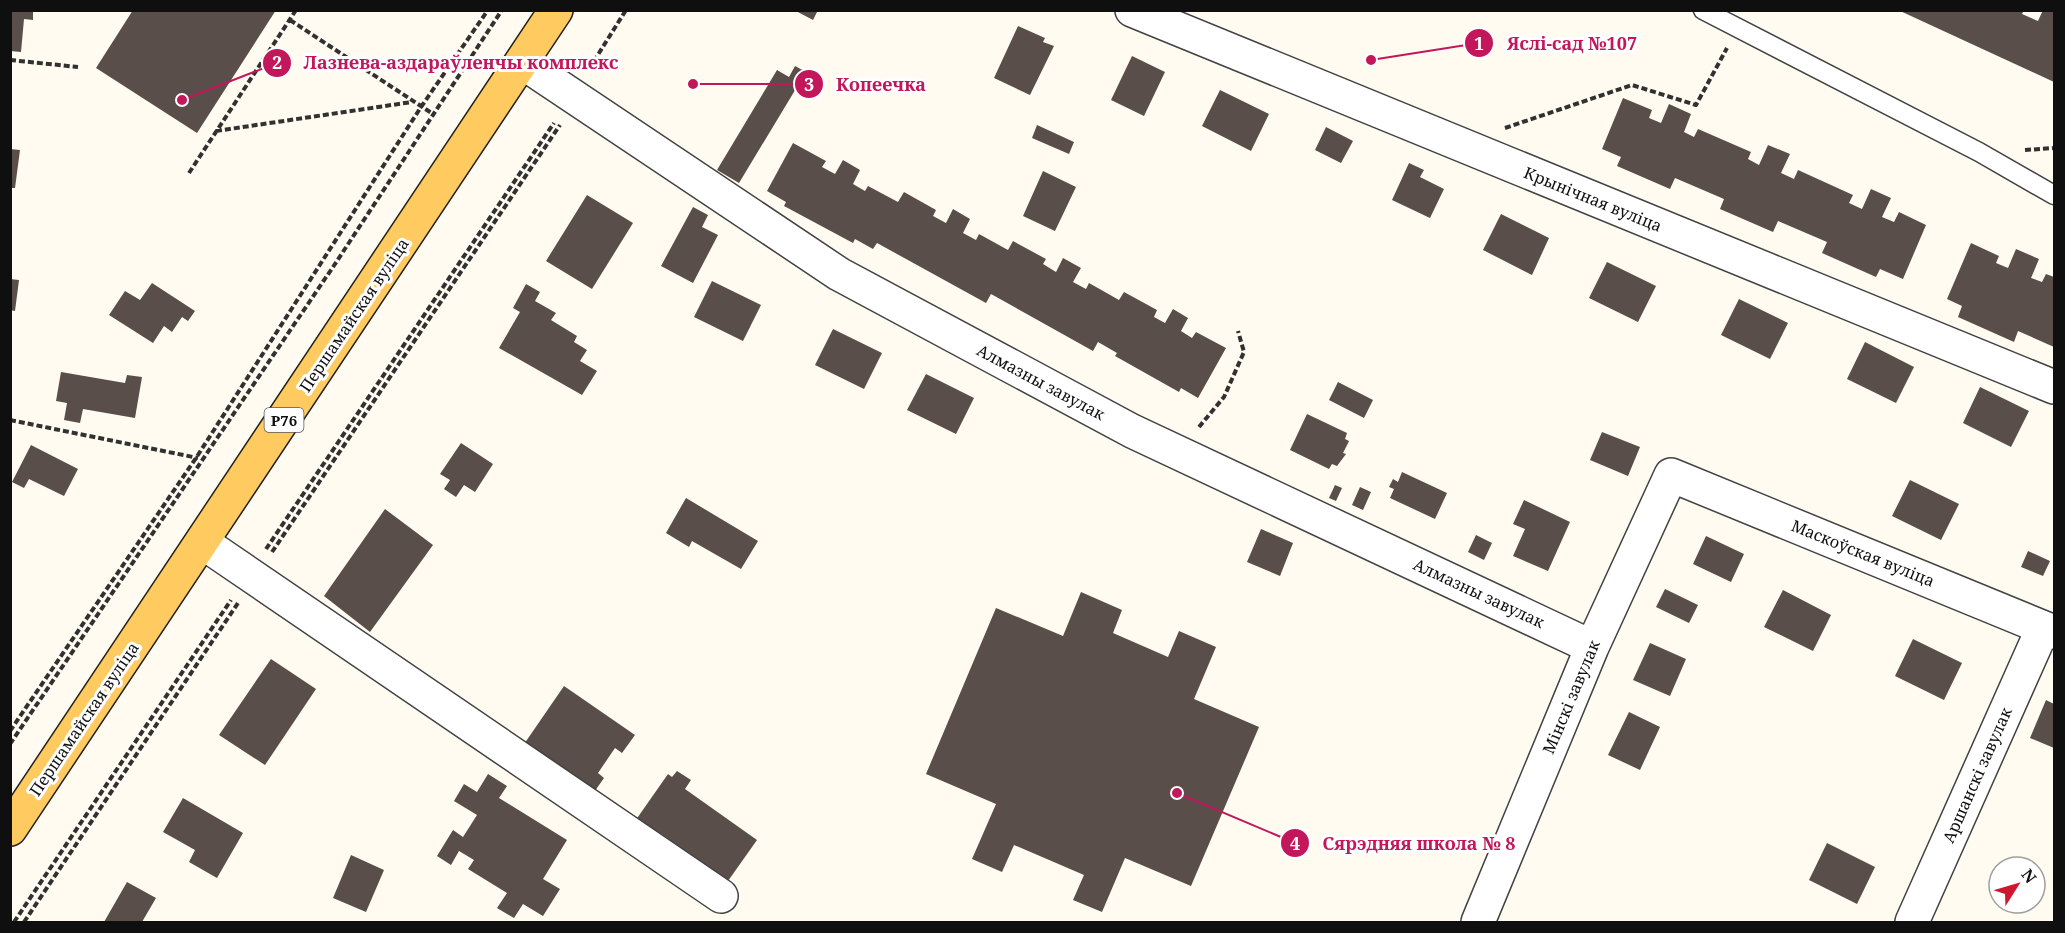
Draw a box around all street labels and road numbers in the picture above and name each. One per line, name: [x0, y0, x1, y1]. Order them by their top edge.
street label: Крынічная вуліца: [1521, 161, 1665, 237]
street label: Першамайская вуліца: [294, 234, 414, 396]
street label: Алмазны завулак: [973, 339, 1109, 425]
road number: Р76: [264, 408, 304, 432]
street label: Маскоўская вуліца: [1788, 514, 1938, 592]
street label: Алмазны завулак: [1410, 553, 1549, 633]
street label: Мінскі завулак: [1537, 636, 1605, 757]
street label: Першамайская вуліца: [24, 638, 144, 800]
street label: Аршанскі завулак: [1937, 703, 2017, 846]

